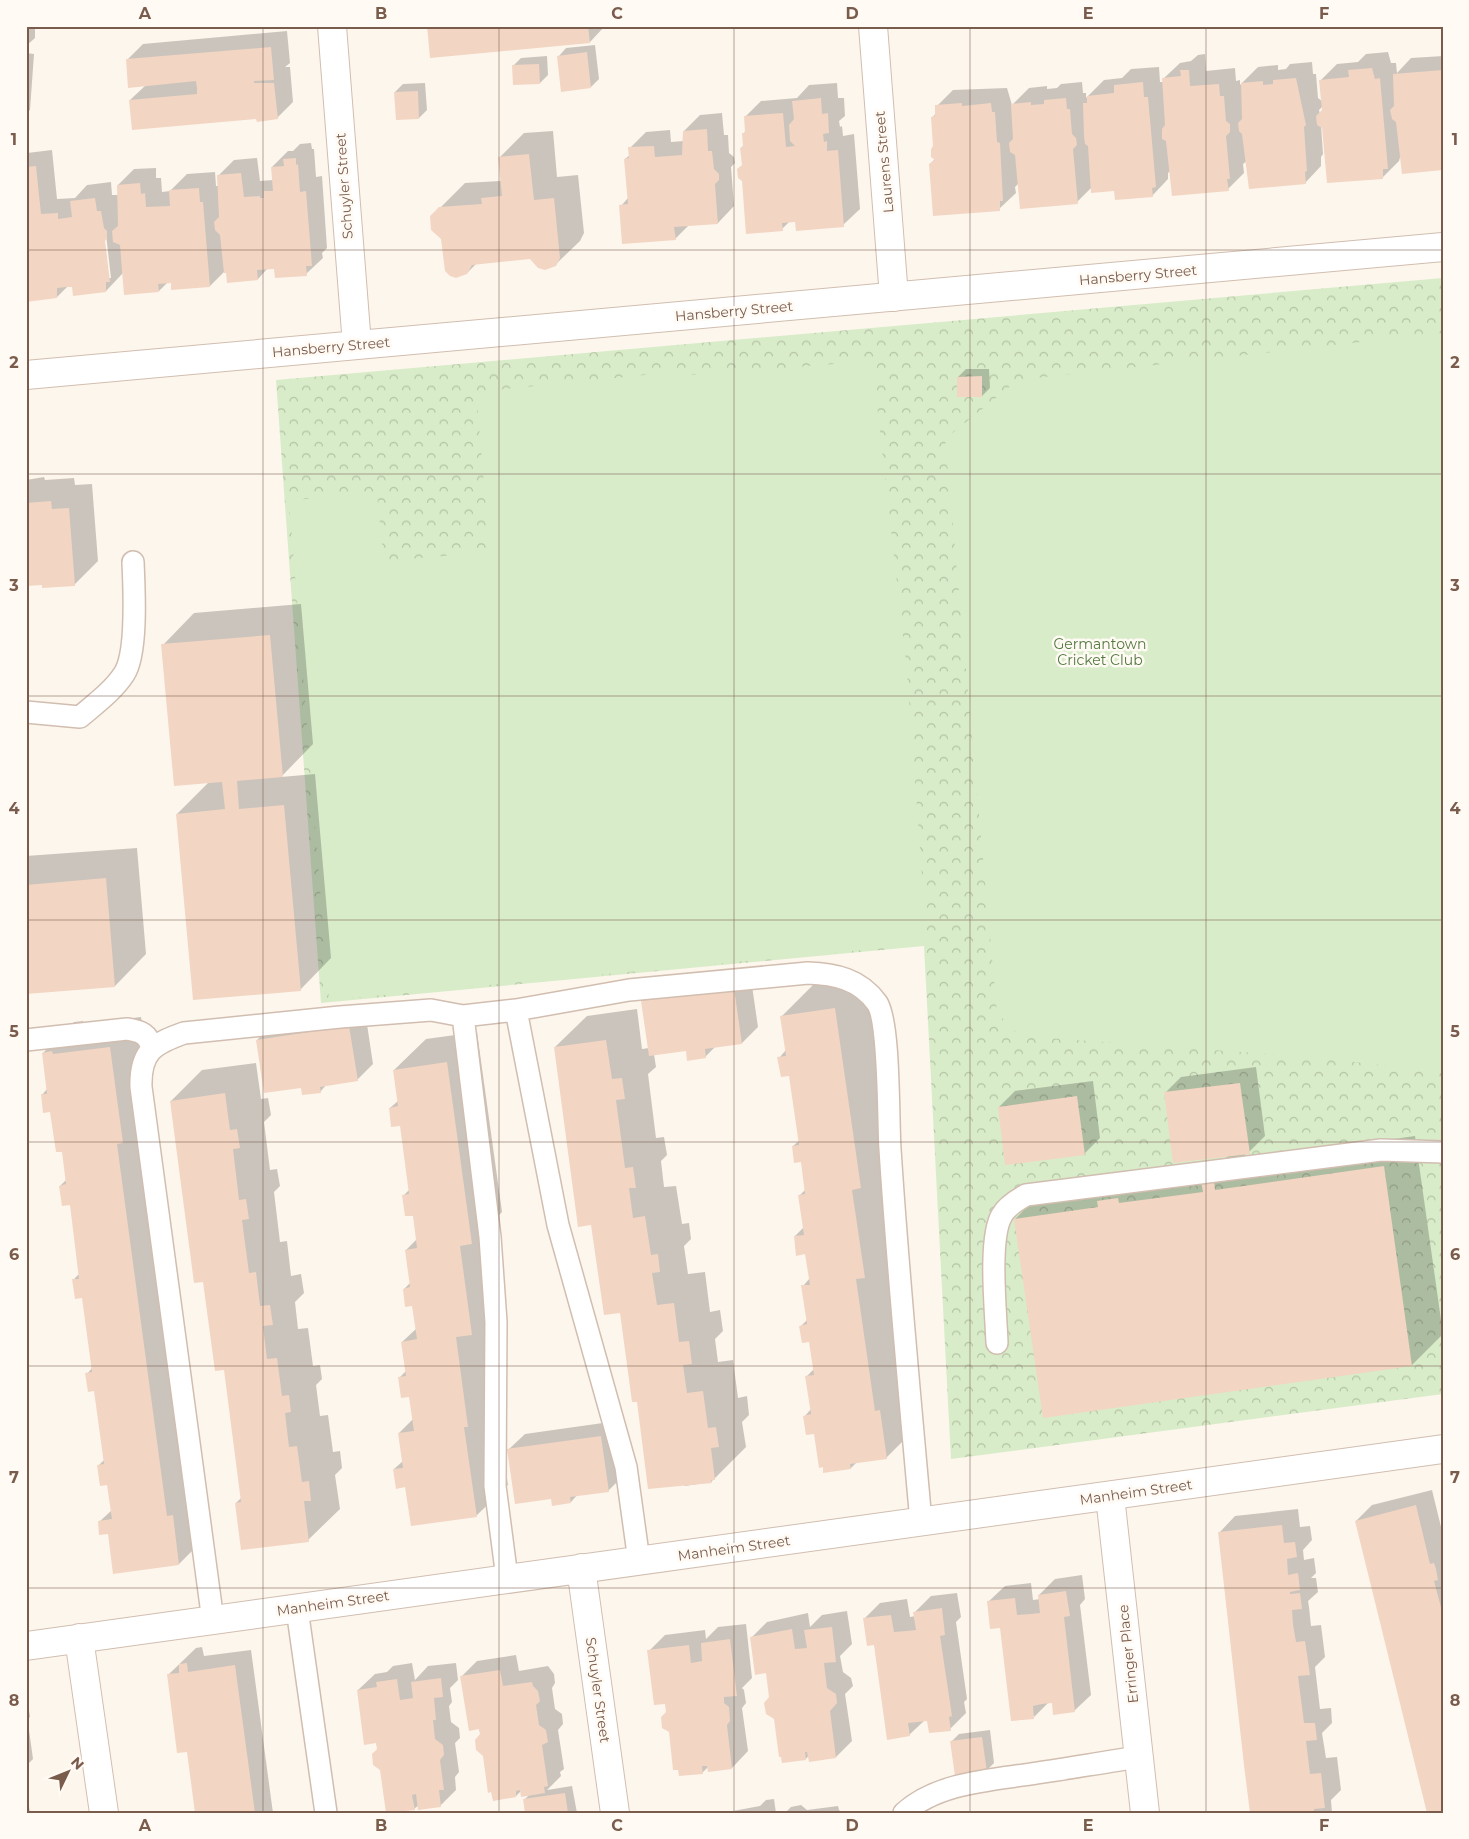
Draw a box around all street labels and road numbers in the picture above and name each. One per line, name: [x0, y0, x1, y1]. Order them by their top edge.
street label: Laurens Street: [871, 110, 897, 214]
street label: Schuyler Street: [331, 132, 357, 240]
street label: Hansberry Street: [1078, 261, 1198, 289]
street label: Hansberry Street: [674, 297, 794, 325]
street label: Hansberry Street: [271, 333, 391, 361]
street label: Manheim Street: [1078, 1475, 1194, 1509]
street label: Manheim Street: [676, 1531, 792, 1565]
street label: Manheim Street: [275, 1586, 391, 1620]
street label: Erringer Place: [1114, 1604, 1142, 1704]
street label: Schuyler Street: [582, 1636, 614, 1744]

